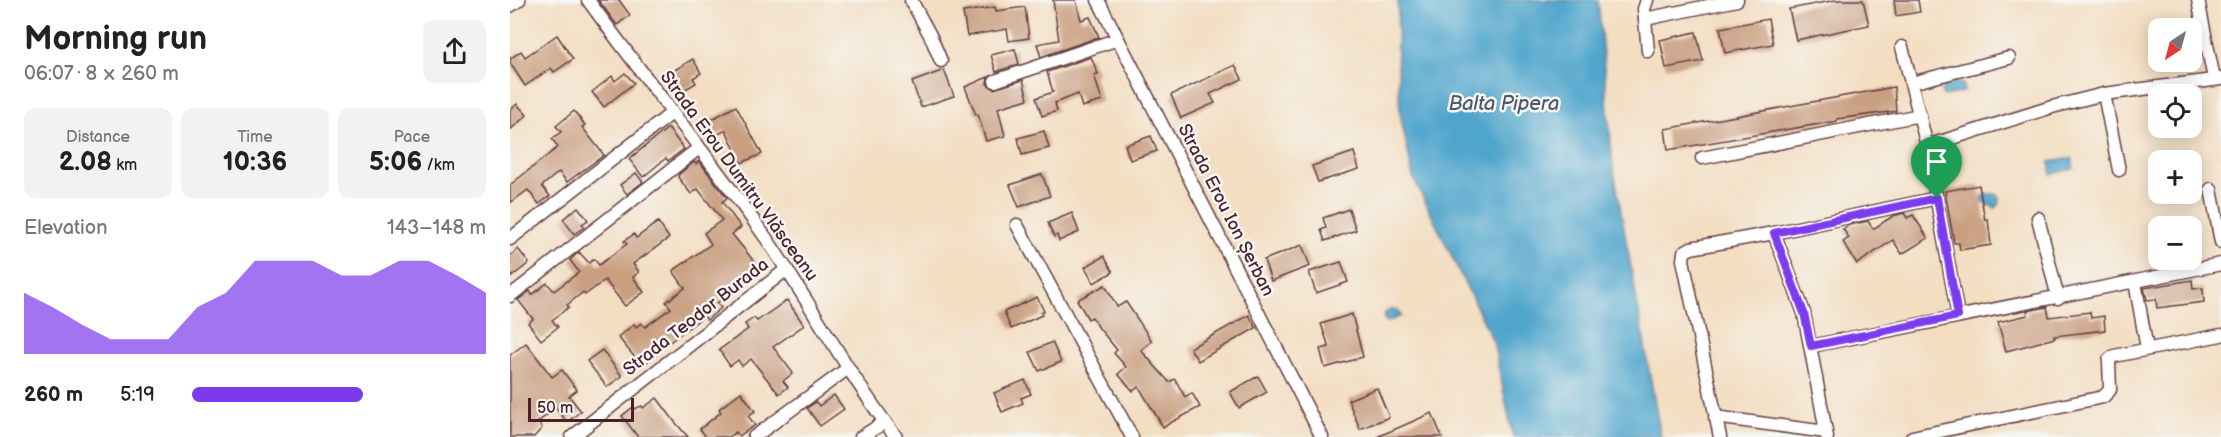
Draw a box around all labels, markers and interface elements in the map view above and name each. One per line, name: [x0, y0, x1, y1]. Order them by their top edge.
north arrow: [2148, 18, 2202, 72]
map controls: [2148, 18, 2202, 270]
text: Morning run: [24, 19, 207, 59]
button: share: [423, 20, 486, 83]
text: 06:07 · 8 × 260 m: [24, 62, 179, 86]
street label: Strada Erou Dumitru Vlăsceanu: [656, 67, 822, 285]
button: locate: [2148, 84, 2202, 138]
water label: Balta Pipera: [1449, 92, 1559, 116]
street label: Strada Erou Ion Șerban: [1173, 120, 1279, 300]
text: Distance: [66, 128, 130, 147]
text: Time: [237, 128, 273, 147]
text: Pace: [394, 128, 430, 147]
pin: [1911, 136, 1962, 198]
icon: arrive: [1920, 145, 1953, 178]
text: 2.08: [59, 147, 112, 178]
text: 10:36: [223, 147, 287, 178]
text: 5:06: [369, 147, 422, 178]
button: +: [2148, 150, 2202, 204]
text: km: [112, 156, 137, 175]
text: /km: [422, 156, 455, 175]
text: Elevation: [24, 216, 107, 240]
text: 143–148 m: [387, 216, 486, 240]
button: −: [2148, 216, 2202, 270]
street label: Strada Teodor Burada: [619, 254, 773, 380]
text: 260 m: [24, 383, 83, 407]
text: 5:19: [120, 383, 155, 407]
scale bar: [528, 395, 634, 422]
text: 50 m: [537, 399, 573, 418]

